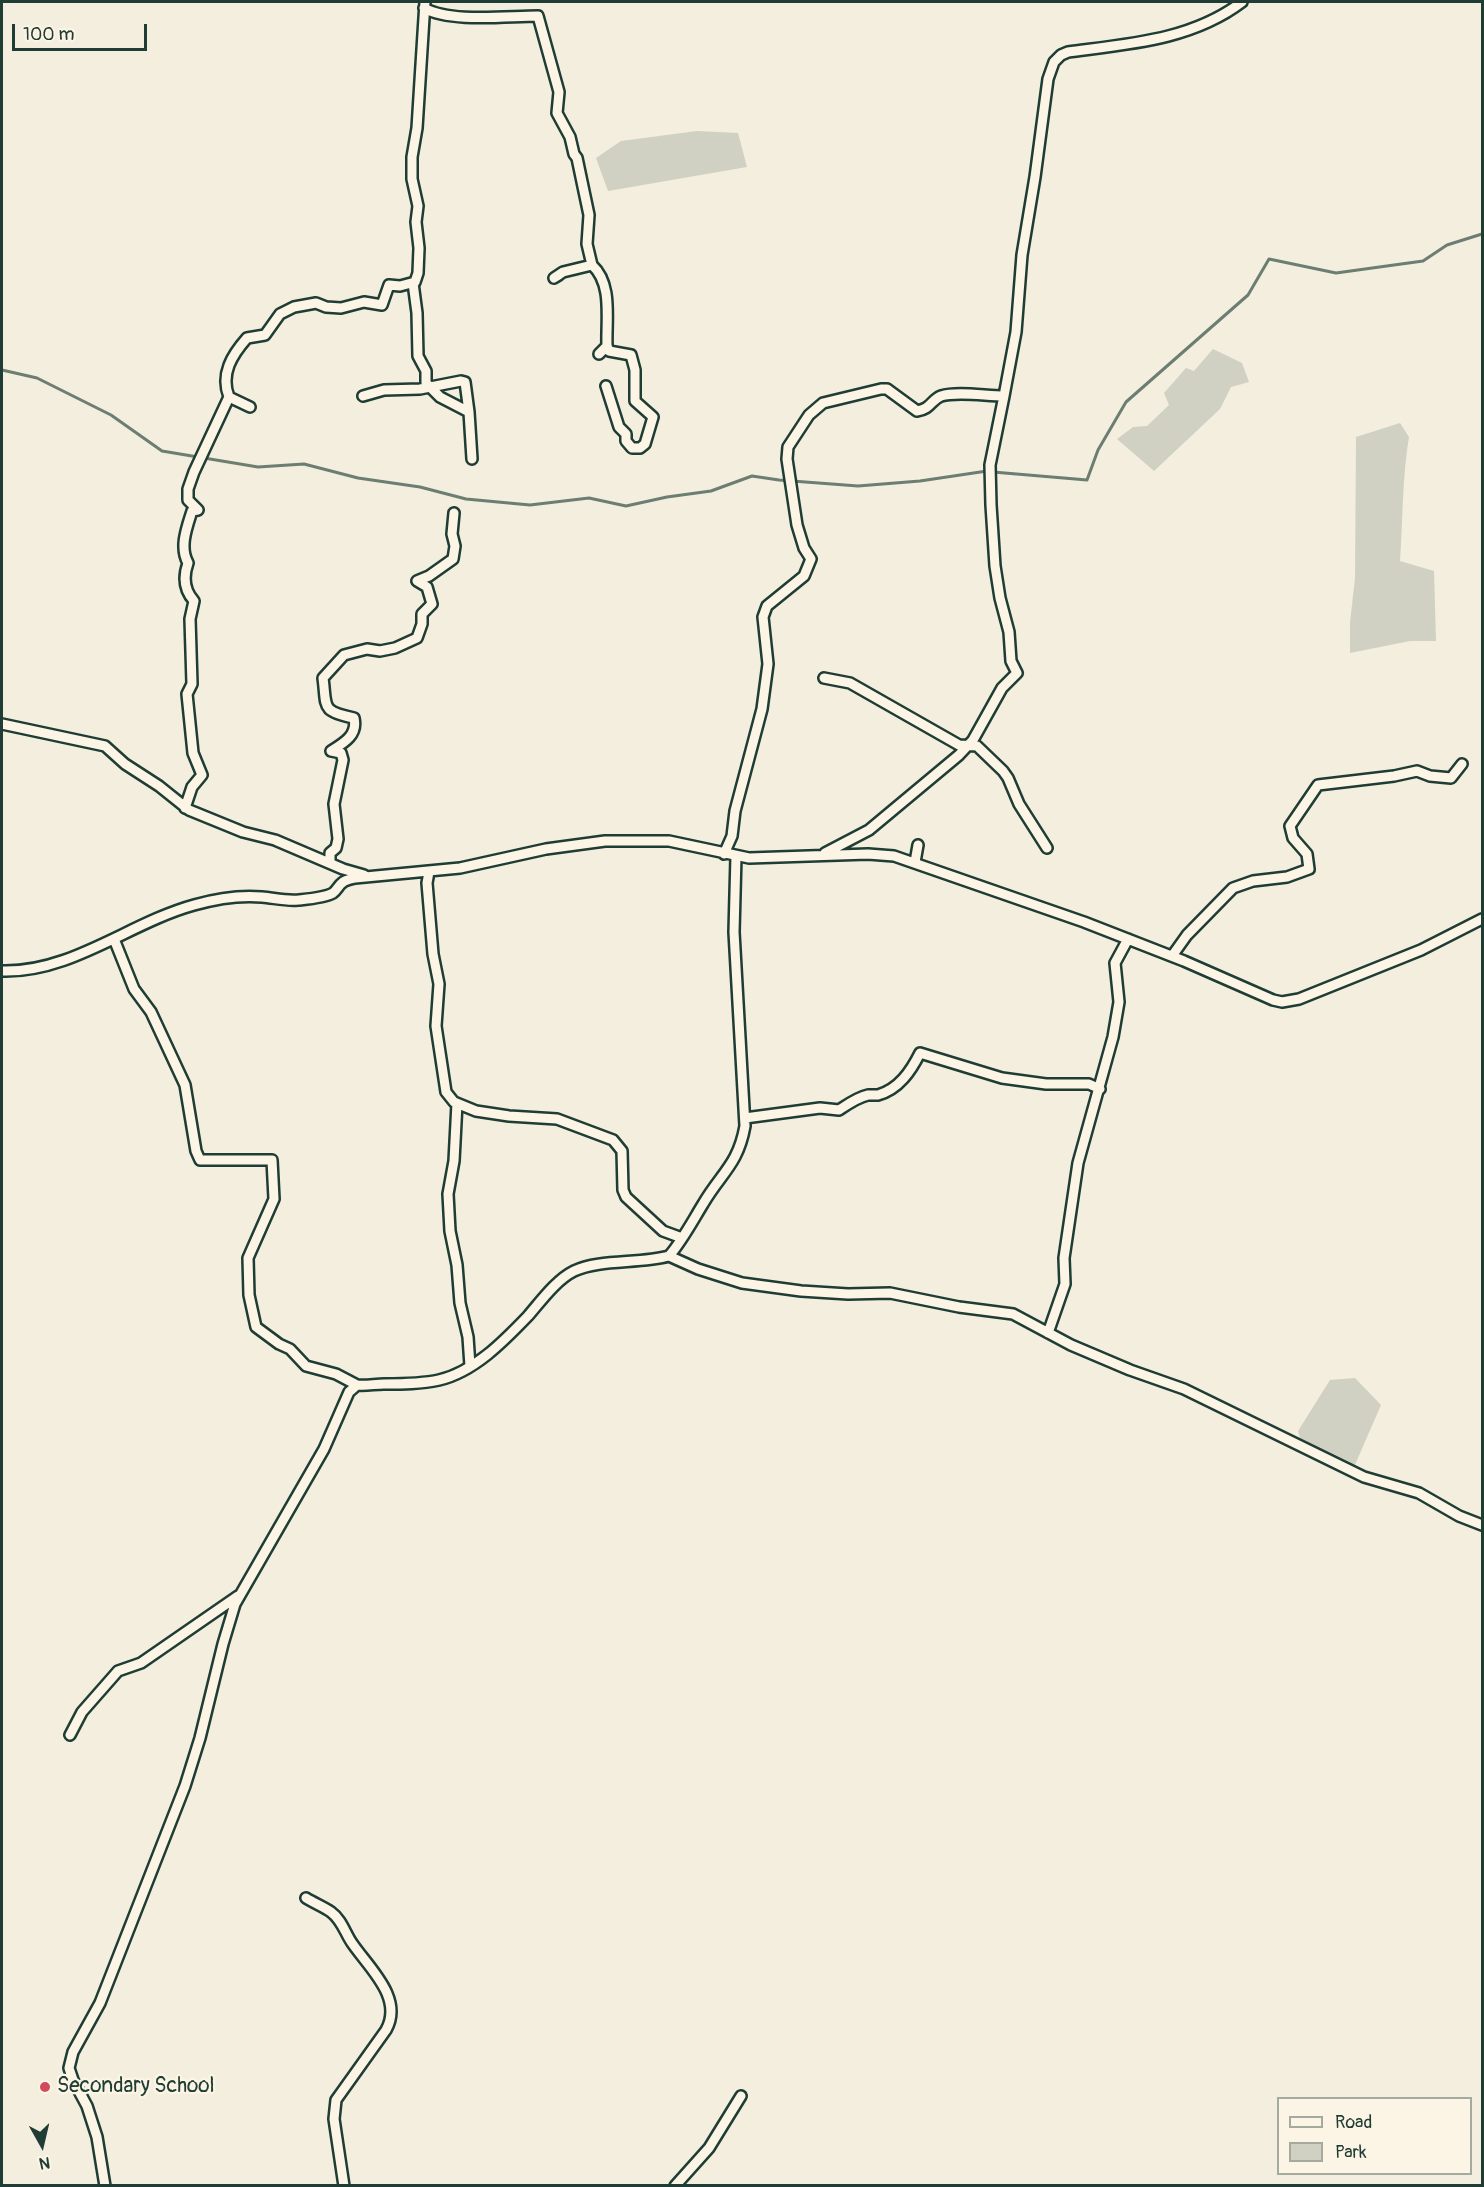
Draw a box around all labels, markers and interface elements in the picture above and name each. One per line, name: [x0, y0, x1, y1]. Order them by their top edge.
scale bar: [15, 12, 150, 50]
text: 100 m: [23, 23, 75, 46]
place label: Secondary School: [57, 2074, 215, 2100]
marker: Secondary School: [38, 2080, 52, 2094]
legend: [1277, 2097, 1472, 2175]
text: Road: [1335, 2111, 1372, 2134]
north arrow: [12, 2115, 72, 2175]
text: Park: [1335, 2141, 1367, 2164]
text: N: [38, 2152, 51, 2173]

